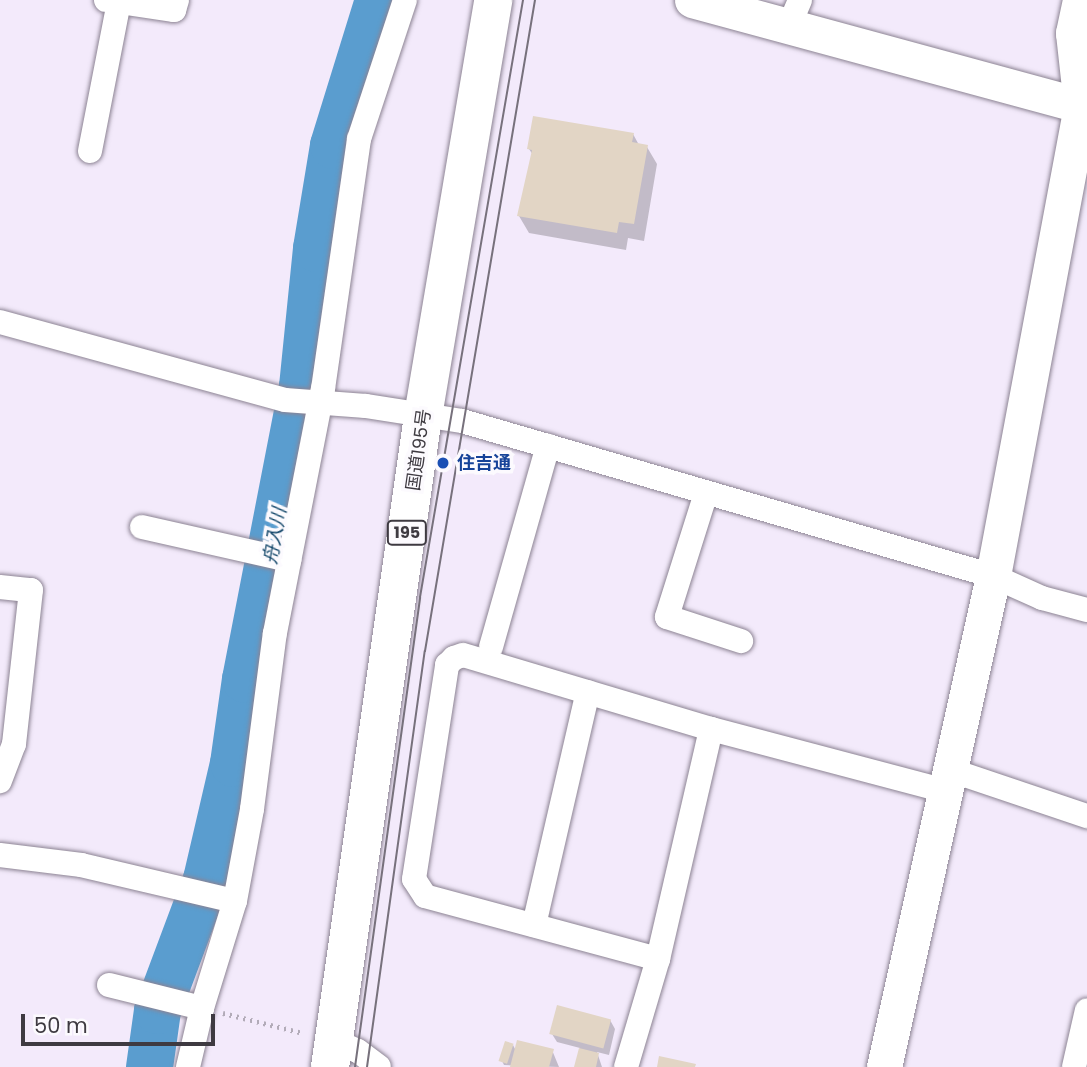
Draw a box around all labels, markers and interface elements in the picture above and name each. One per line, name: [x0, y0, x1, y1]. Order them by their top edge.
street label: 国道195号: [403, 408, 435, 492]
place label: 住吉通: [457, 452, 511, 474]
marker: 住吉通: [435, 455, 451, 471]
water label: 舟入川: [259, 506, 291, 566]
road number: 195: [386, 520, 428, 546]
scale bar: [24, 1000, 219, 1044]
text: 50 m: [34, 1011, 88, 1040]

